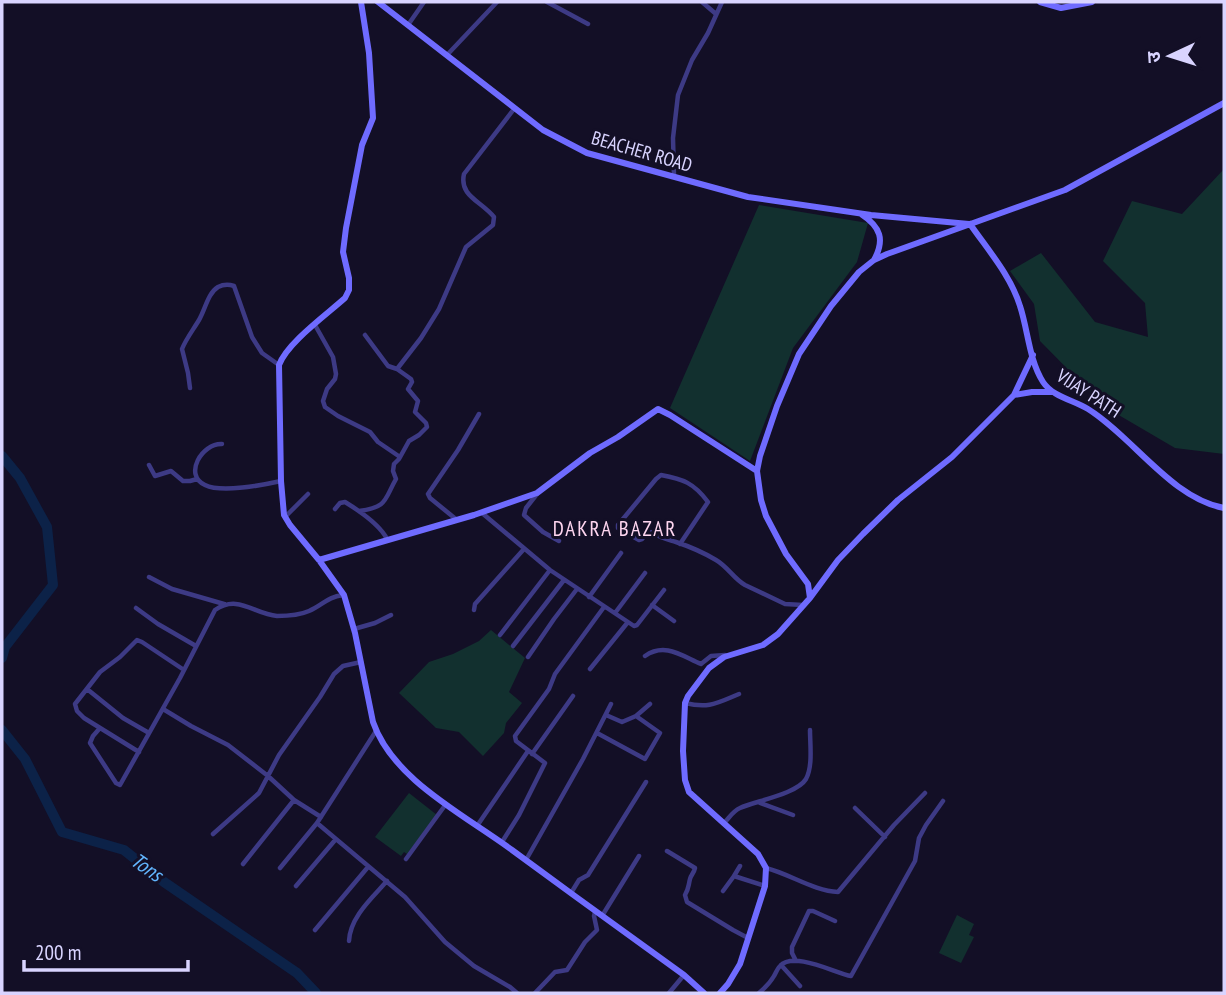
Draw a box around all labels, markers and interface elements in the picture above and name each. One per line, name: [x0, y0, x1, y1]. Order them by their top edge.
north arrow: [1135, 21, 1205, 91]
text: उ: [1141, 50, 1165, 64]
street label: BEACHER ROAD: [589, 125, 695, 177]
street label: VIJAY PATH: [1051, 363, 1126, 423]
district label: DAKRA BAZAR: [553, 515, 677, 542]
water label: Tons: [126, 847, 170, 888]
scale bar: [24, 928, 189, 972]
text: 200 m: [35, 939, 81, 966]

